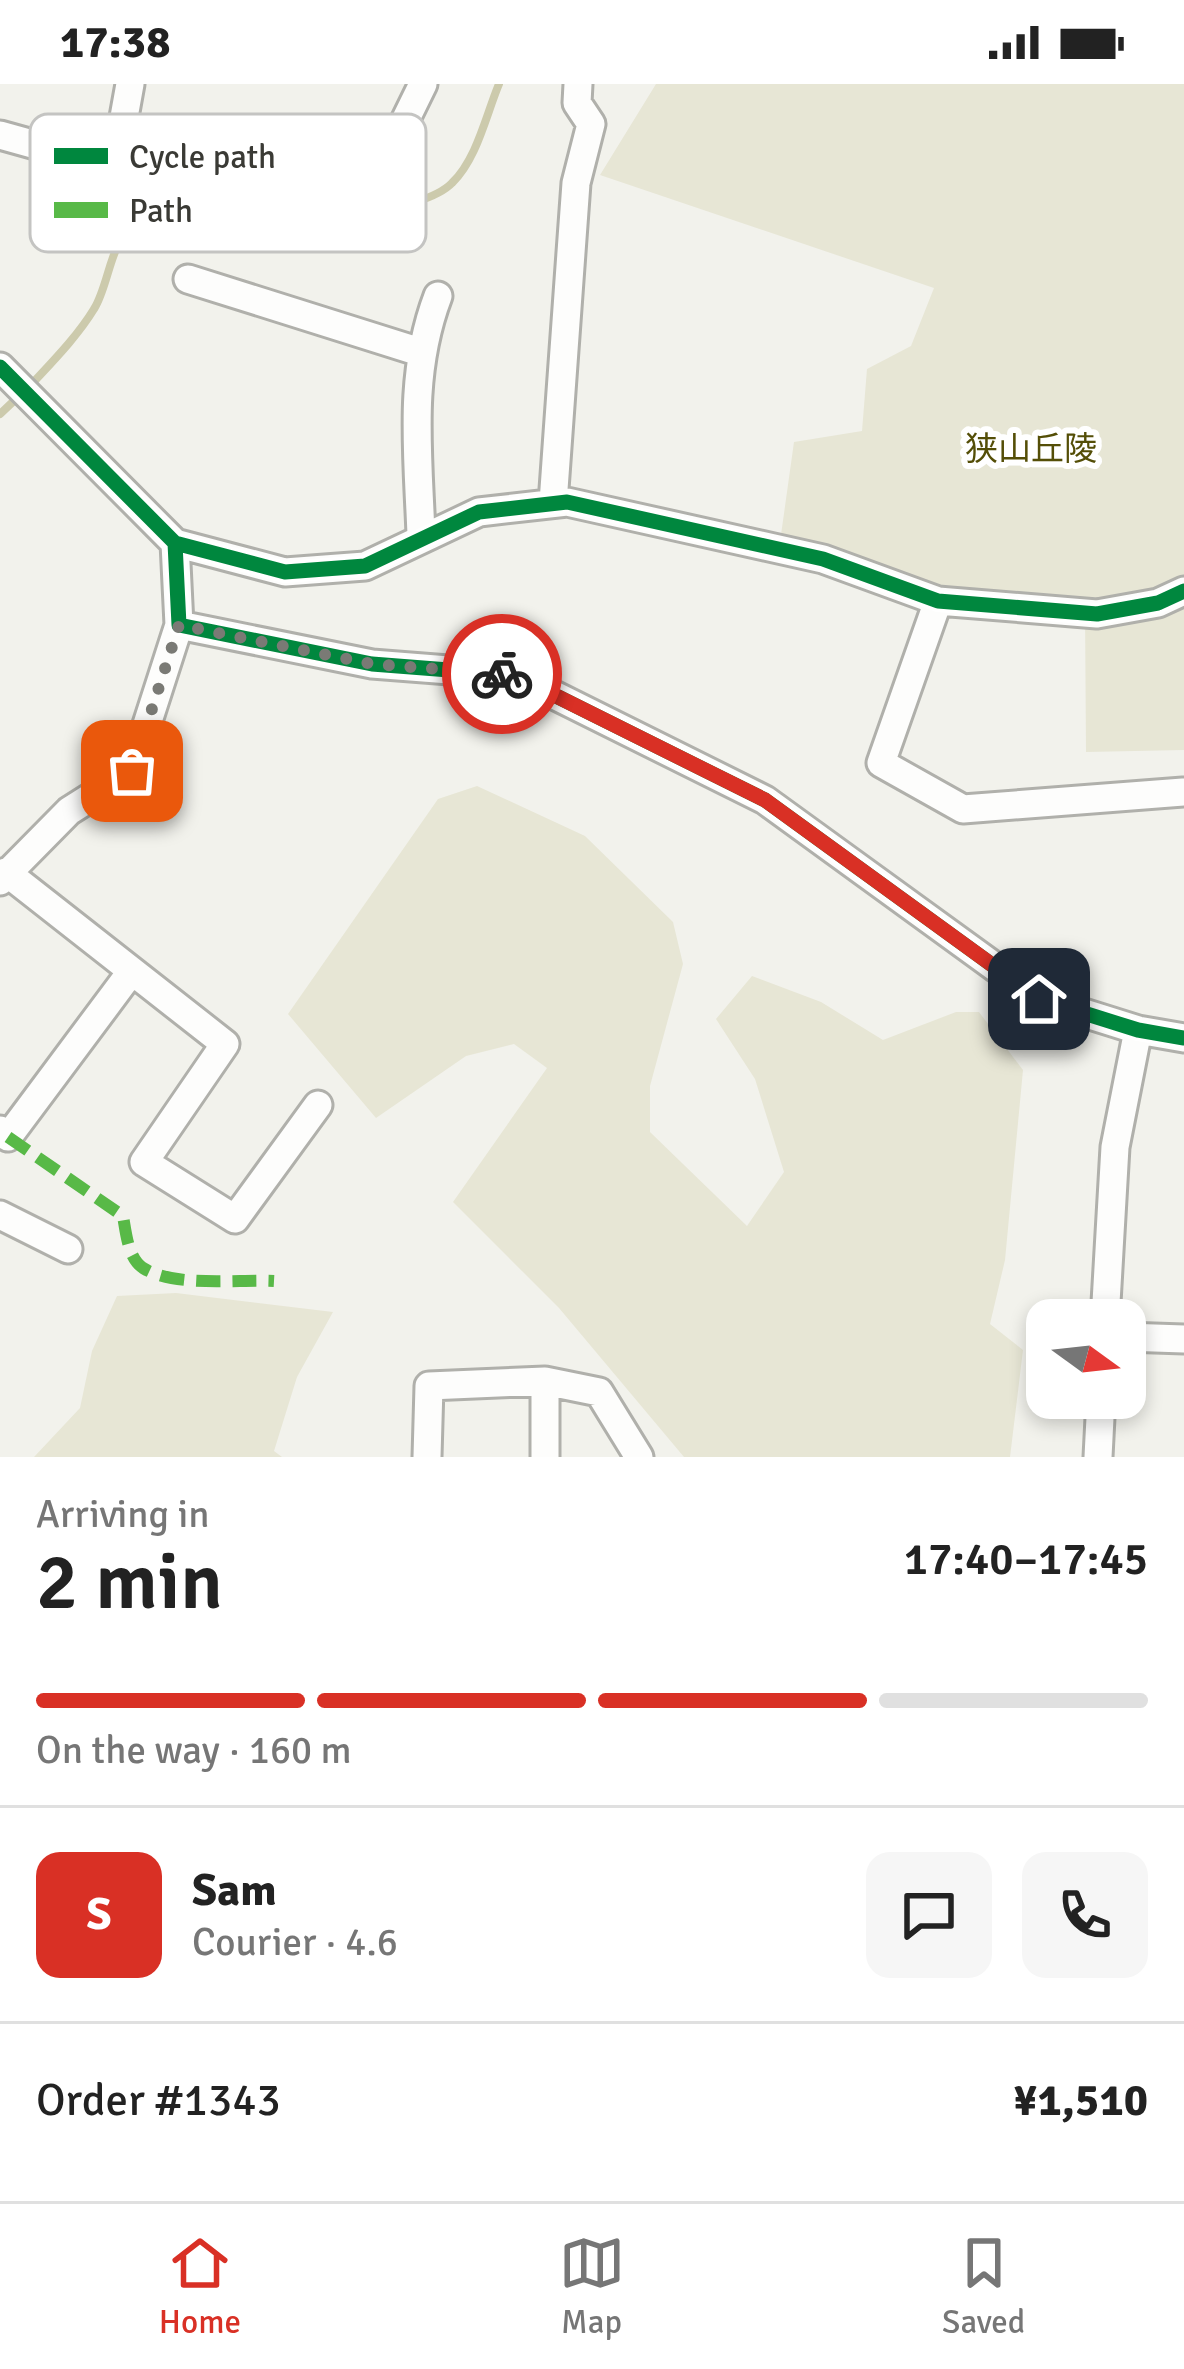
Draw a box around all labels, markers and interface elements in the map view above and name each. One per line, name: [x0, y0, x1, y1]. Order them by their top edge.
text: 17:38: [60, 15, 170, 70]
legend: [30, 114, 426, 252]
text: Cycle path: [129, 137, 276, 178]
text: Path: [129, 191, 193, 232]
park label: 狭山丘陵: [965, 429, 1097, 470]
courier: [442, 614, 562, 734]
icon: bike: [469, 641, 535, 707]
pin: [81, 720, 183, 822]
icon: bag: [99, 738, 165, 804]
pin: [988, 948, 1090, 1050]
icon: home: [1006, 966, 1072, 1032]
north arrow: [1026, 1299, 1146, 1419]
map controls: [1026, 1299, 1146, 1419]
text: Arriving in: [36, 1490, 210, 1538]
text: 17:40–17:45: [904, 1532, 1148, 1587]
text: 2 min: [36, 1535, 223, 1631]
text: On the way · 160 m: [36, 1726, 352, 1774]
button: chat: [866, 1852, 992, 1978]
button: phone: [1022, 1852, 1148, 1978]
text: Sam: [192, 1863, 277, 1918]
text: S: [86, 1887, 112, 1942]
text: Courier · 4.6: [192, 1918, 398, 1966]
text: Order #1343: [36, 2073, 281, 2128]
text: ¥1,510: [1013, 2073, 1148, 2128]
tab: Home: [159, 2230, 241, 2343]
tab: Map: [559, 2230, 625, 2343]
tab: Saved: [942, 2230, 1025, 2343]

